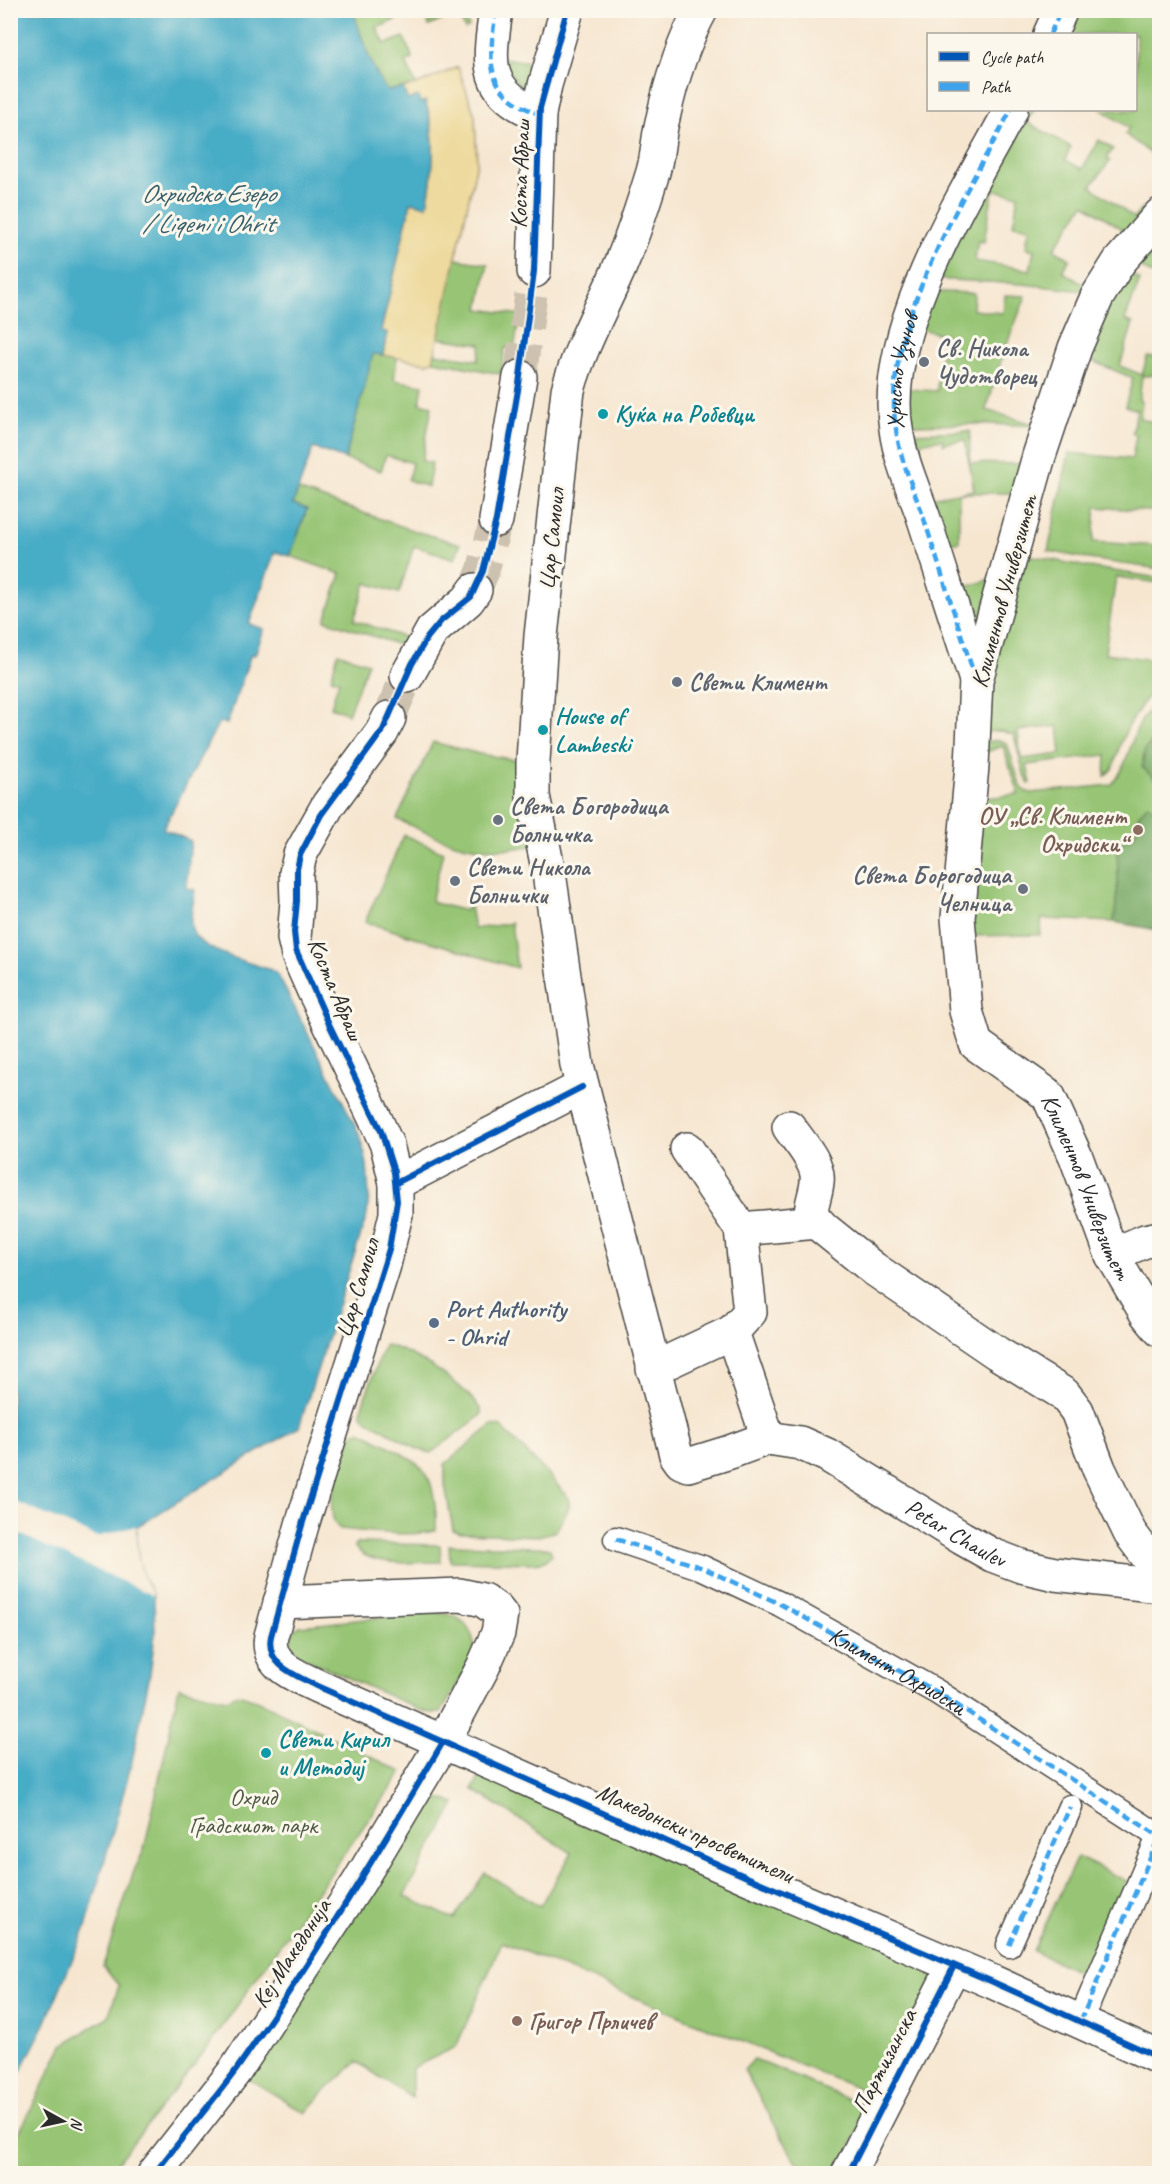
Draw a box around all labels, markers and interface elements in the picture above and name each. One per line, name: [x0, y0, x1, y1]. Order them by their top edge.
legend: [927, 33, 1137, 111]
text: Cycle path: [981, 46, 1044, 68]
text: Path: [981, 76, 1011, 98]
street label: Коста Абраш: [503, 118, 537, 229]
water label: Охридско Езеро / Liqeni i Ohrit: [141, 177, 279, 240]
street label: Христо Узунов: [879, 305, 927, 432]
place label: Св. Никола Чудотворец: [936, 333, 1038, 391]
marker: Св. Никола Чудотворец: [917, 355, 931, 369]
place label: Куќа на Робевци: [615, 399, 755, 429]
marker: Куќа на Робевци: [596, 407, 610, 421]
street label: Цар Самоил: [531, 484, 571, 591]
street label: Климентов Универзитет: [964, 490, 1045, 691]
place label: Свети Климент: [689, 667, 828, 697]
marker: Свети Климент: [670, 675, 684, 689]
place label: House of Lambeski: [555, 701, 634, 759]
marker: House of Lambeski: [536, 723, 550, 737]
place label: Света Богородица Болничка: [510, 791, 670, 849]
place label: ОУ „Св. Климент Охридски“: [979, 801, 1132, 859]
marker: Света Богородица Болничка: [491, 813, 505, 827]
marker: ОУ „Св. Климент Охридски“: [1131, 823, 1145, 837]
place label: Свети Никола Болнички: [467, 852, 591, 910]
place label: Света Борогодица Челница: [853, 860, 1013, 918]
marker: Свети Никола Болнички: [448, 874, 462, 888]
marker: Света Борогодица Челница: [1016, 882, 1030, 896]
street label: Коста Абраш: [301, 933, 371, 1046]
street label: Климентов Универзитет: [1034, 1089, 1139, 1286]
street label: Цар Самоил: [328, 1233, 387, 1341]
place label: Port Authority - Ohrid: [446, 1294, 569, 1352]
marker: Port Authority - Ohrid: [427, 1316, 441, 1330]
street label: Petar Chaulev: [900, 1492, 1012, 1575]
street label: Климент Охридски: [824, 1620, 973, 1723]
place label: Свети Кирил и Методиј: [278, 1724, 391, 1782]
marker: Свети Кирил и Методиј: [259, 1746, 273, 1760]
street label: Македонски просветители: [592, 1776, 800, 1891]
park label: Охрид Градскиот парк: [189, 1782, 319, 1840]
street label: Кеј Македонија: [245, 1891, 338, 2013]
street label: Партизанска: [845, 2002, 924, 2118]
place label: Григор Прличев: [529, 2006, 659, 2036]
marker: Григор Прличев: [510, 2014, 524, 2028]
north arrow: [33, 2091, 93, 2151]
text: N: [66, 2117, 87, 2132]

